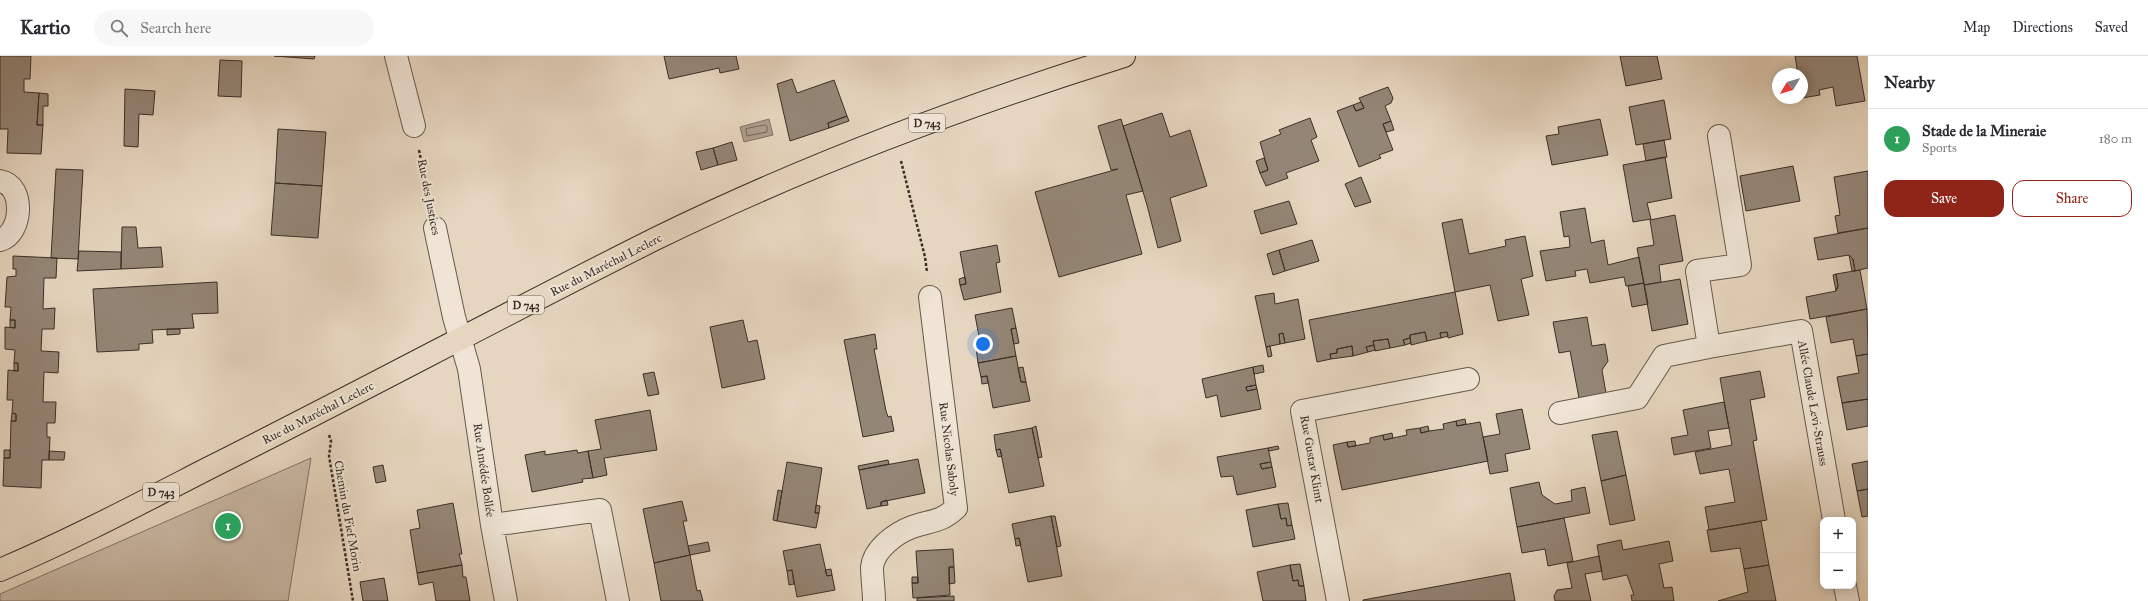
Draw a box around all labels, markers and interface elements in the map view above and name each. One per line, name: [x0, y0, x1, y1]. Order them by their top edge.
search box: [94, 10, 374, 46]
text: Kartio: [20, 16, 70, 39]
icon: search: [108, 17, 130, 39]
text: Search here: [140, 19, 211, 37]
text: Map: [1963, 19, 1990, 36]
text: Directions: [2012, 19, 2073, 36]
text: Saved: [2095, 19, 2128, 36]
north arrow: [1772, 68, 1808, 104]
text: Nearby: [1884, 72, 1935, 93]
road number: D 743: [909, 114, 945, 132]
text: Stade de la Mineraie: [1922, 122, 2046, 140]
text: 1: [1894, 131, 1900, 147]
text: 180 m: [2099, 131, 2132, 147]
text: Sports: [1922, 140, 1957, 156]
street label: Rue des Justices: [414, 158, 443, 237]
button: Save: [1884, 180, 2004, 217]
button: Share: [2012, 180, 2132, 217]
street label: Rue du Maréchal Leclerc: [548, 231, 664, 299]
road number: D 743: [508, 296, 544, 314]
your location: [973, 334, 993, 354]
street label: Allée Claude Levi-Strauss: [1795, 338, 1831, 467]
street label: Rue du Maréchal Leclerc: [260, 379, 376, 447]
street label: Rue Nicolas Saboly: [936, 401, 962, 497]
street label: Rue Gustav Klimt: [1297, 414, 1327, 505]
street label: Rue Amédée Bollée: [470, 422, 498, 518]
street label: Chemin du Fief Morin: [331, 459, 365, 573]
road number: D 743: [143, 483, 179, 501]
pin: 1: [215, 511, 241, 541]
map controls: [1820, 517, 1856, 589]
button: +: [1820, 517, 1856, 553]
button: −: [1820, 553, 1856, 589]

